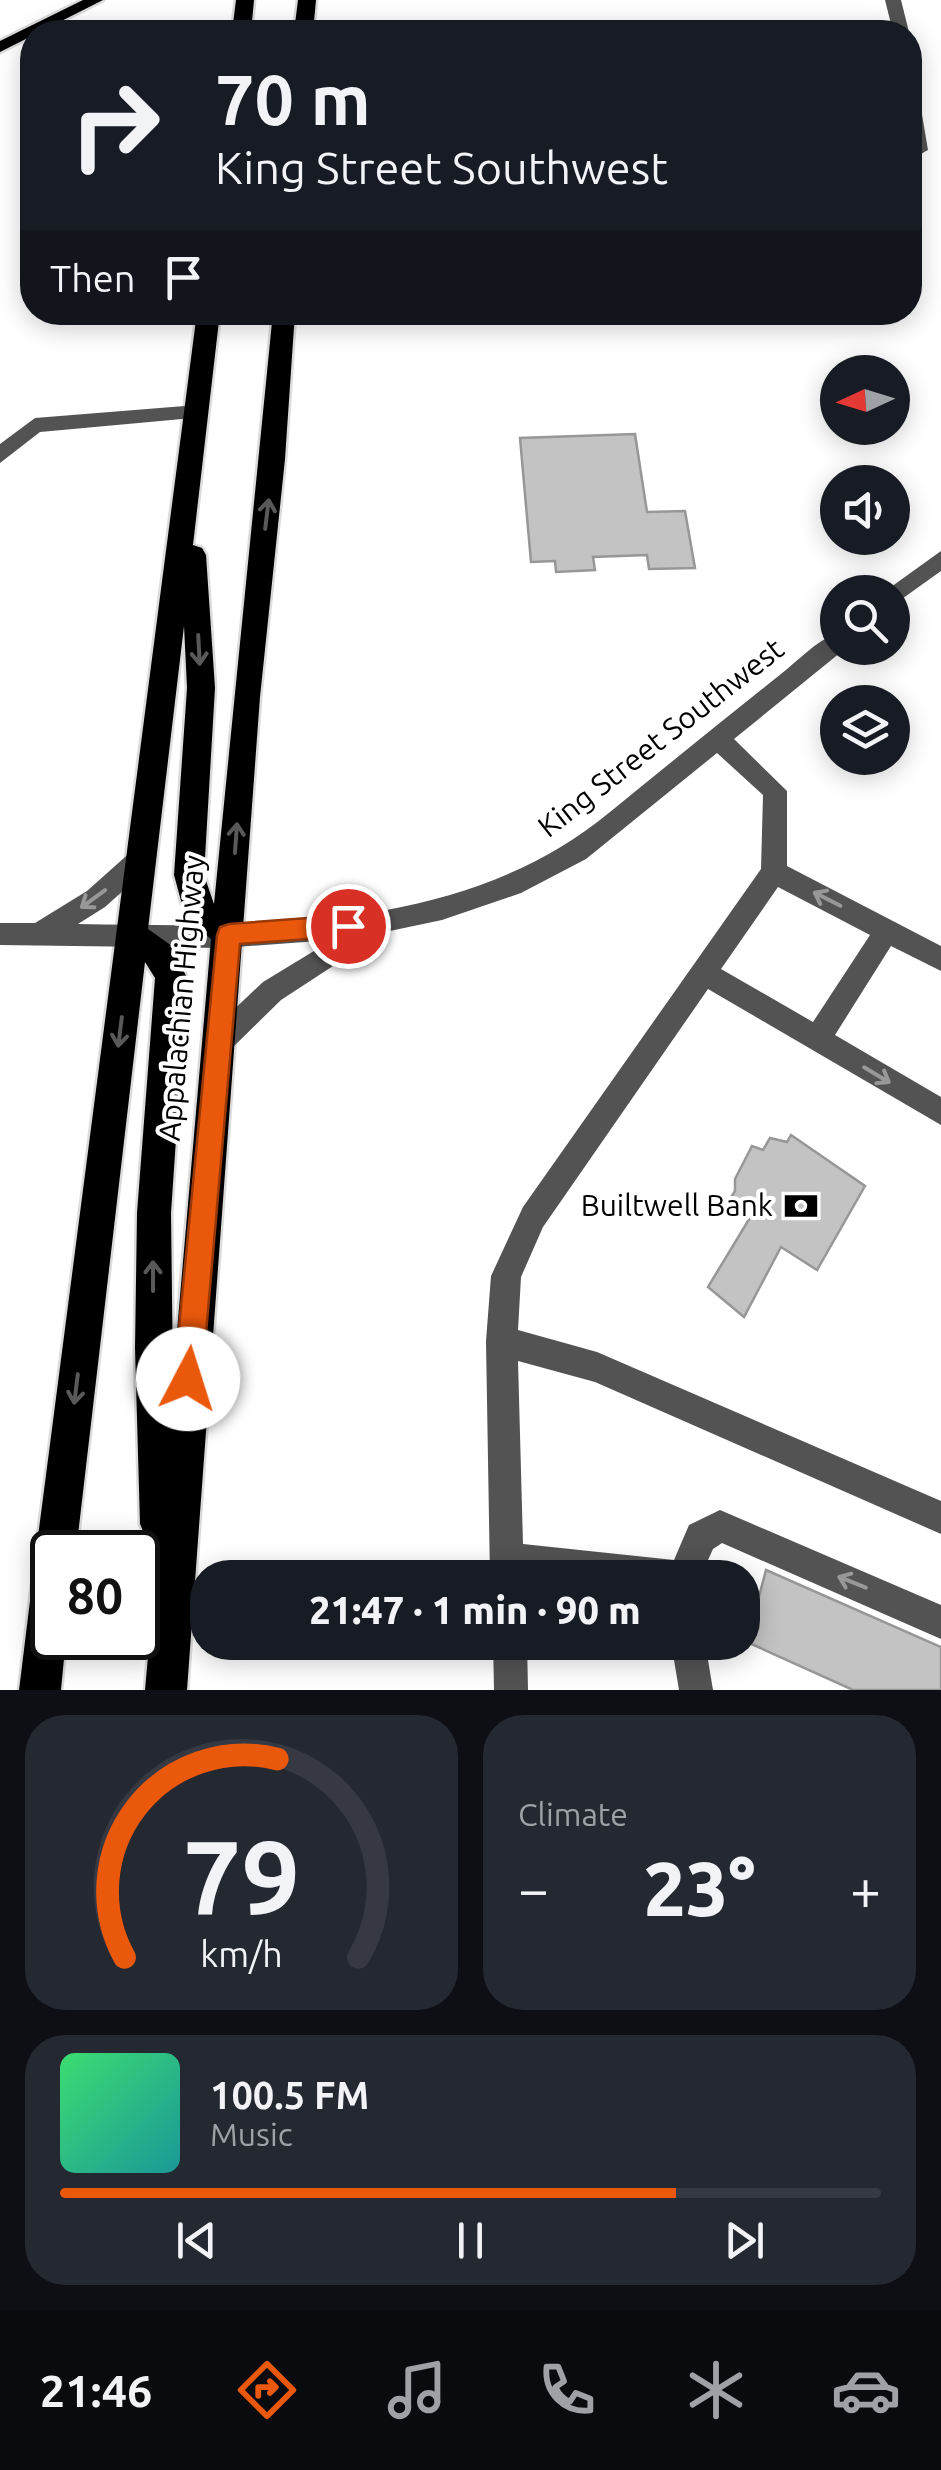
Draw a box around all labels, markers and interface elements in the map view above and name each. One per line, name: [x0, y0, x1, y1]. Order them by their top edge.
icon: right: [50, 60, 180, 190]
text: 70 m: [215, 60, 371, 138]
text: King Street Southwest: [215, 142, 668, 193]
icon: arrive: [156, 250, 211, 305]
text: Then: [50, 257, 136, 299]
north arrow: [820, 355, 910, 445]
map controls: [820, 355, 910, 775]
button: sound: [820, 465, 910, 555]
one-way arrow: [258, 498, 277, 531]
button: search: [820, 575, 910, 665]
street label: King Street Southwest: [531, 631, 790, 844]
one-way arrow: [190, 633, 209, 665]
button: layers: [820, 685, 910, 775]
one-way arrow: [226, 822, 245, 854]
street label: Appalachian Highway: [152, 854, 210, 1142]
pin: [306, 884, 391, 969]
one-way arrow: [80, 888, 107, 909]
one-way arrow: [812, 889, 842, 908]
icon: arrive: [321, 899, 376, 954]
one-way arrow: [110, 1015, 129, 1048]
one-way arrow: [862, 1065, 891, 1085]
bank icon: Builtwell Bank: [782, 1187, 820, 1225]
place label: Builtwell Bank: [581, 1188, 773, 1222]
one-way arrow: [144, 1261, 162, 1294]
position arrow: [136, 1327, 240, 1431]
one-way arrow: [67, 1373, 85, 1405]
speed limit sign: 80: [30, 1530, 160, 1660]
one-way arrow: [838, 1571, 868, 1589]
text: 21:47 · 1 min · 90 m: [309, 1589, 641, 1631]
text: Climate: [518, 1796, 628, 1832]
text: 79: [183, 1818, 300, 1935]
text: 23°: [644, 1846, 755, 1930]
text: −: [518, 1858, 549, 1919]
text: +: [850, 1858, 881, 1919]
text: km/h: [200, 1934, 283, 1974]
text: 100.5 FM: [210, 2074, 369, 2116]
text: Music: [210, 2116, 293, 2152]
icon: previous: [169, 2213, 224, 2268]
icon: pause: [443, 2213, 498, 2268]
icon: next: [717, 2213, 772, 2268]
icon: directions: [232, 2355, 302, 2425]
icon: music: [382, 2355, 452, 2425]
icon: phone: [532, 2355, 602, 2425]
icon: climate: [681, 2355, 751, 2425]
icon: car: [831, 2355, 901, 2425]
text: 21:46: [40, 2365, 152, 2416]

